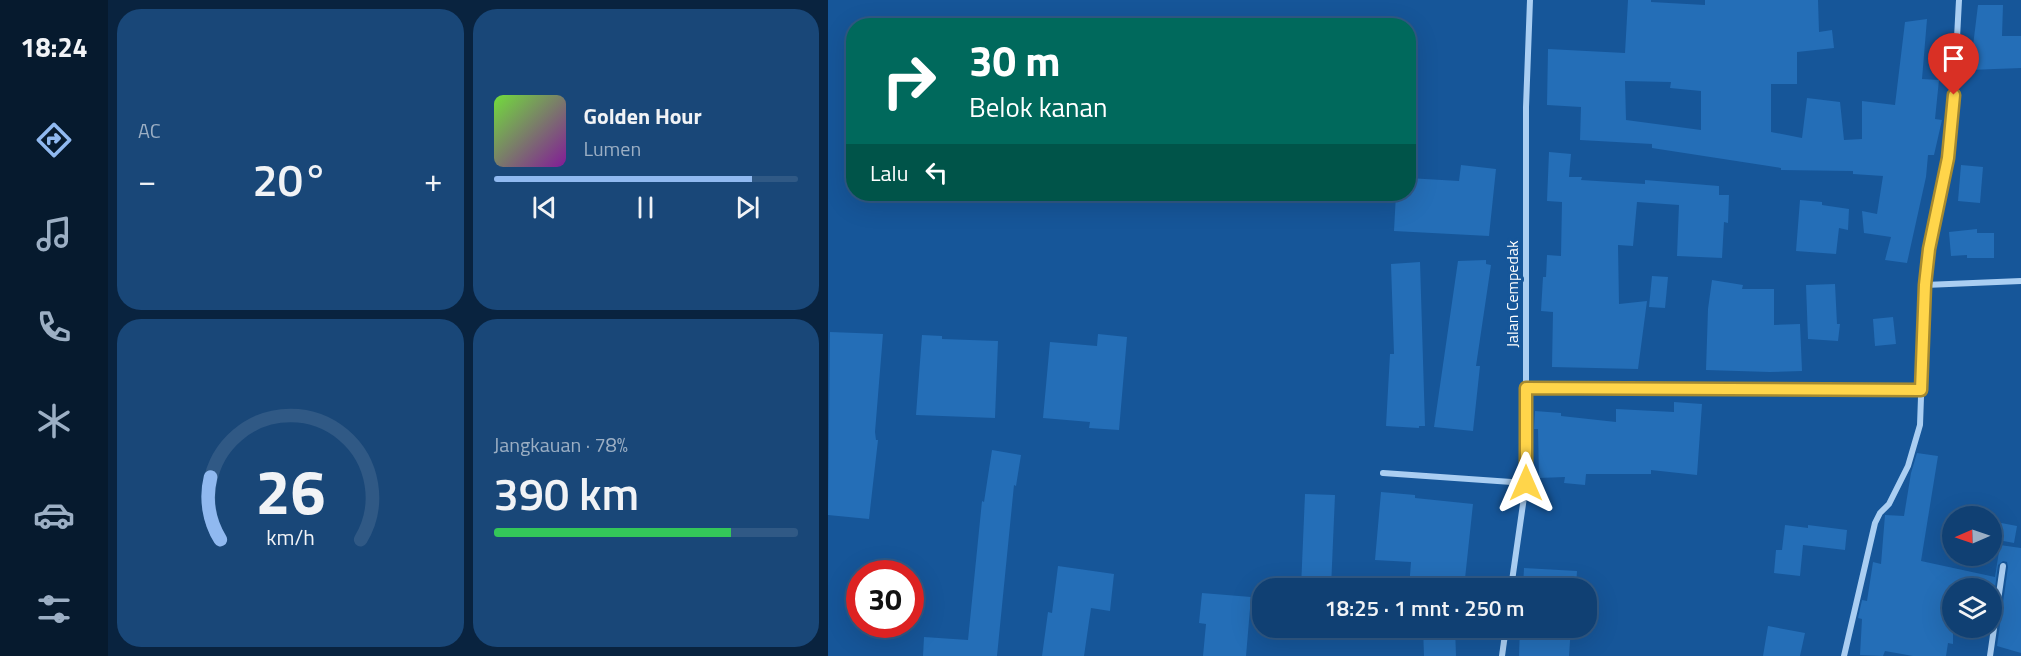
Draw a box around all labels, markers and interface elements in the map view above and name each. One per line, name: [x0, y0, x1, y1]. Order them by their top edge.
text: 18:24: [20, 26, 88, 67]
text: 30 m: [969, 28, 1061, 92]
pin: [1928, 33, 1979, 95]
icon: right: [870, 42, 948, 120]
icon: arrive: [1937, 42, 1970, 75]
text: Belok kanan: [969, 86, 1108, 127]
text: Golden Hour: [584, 99, 702, 133]
text: AC: [138, 115, 161, 146]
icon: directions: [33, 119, 75, 161]
text: Lumen: [584, 133, 641, 164]
text: 20°: [252, 145, 328, 213]
text: −: [138, 155, 156, 205]
text: +: [424, 155, 442, 205]
text: Lalu: [870, 156, 908, 190]
icon: left: [920, 156, 953, 189]
icon: previous: [528, 191, 561, 224]
icon: pause: [629, 191, 662, 224]
icon: next: [731, 191, 764, 224]
icon: music: [33, 213, 75, 255]
street label: Jalan Cempedak: [1500, 240, 1524, 348]
icon: phone: [33, 306, 75, 348]
icon: climate: [33, 400, 75, 442]
text: Jangkauan · 78%: [494, 429, 628, 460]
text: 26: [255, 443, 325, 538]
position arrow: [1494, 451, 1558, 515]
text: 390 km: [494, 459, 639, 527]
icon: car: [33, 494, 75, 536]
north arrow: [1942, 506, 2002, 566]
map controls: [1942, 506, 2002, 638]
text: km/h: [266, 521, 315, 553]
speed limit sign: 30: [846, 560, 924, 638]
button: layers: [1942, 578, 2002, 638]
icon: filters: [33, 588, 75, 630]
text: 18:25 · 1 mnt · 250 m: [1324, 591, 1525, 625]

